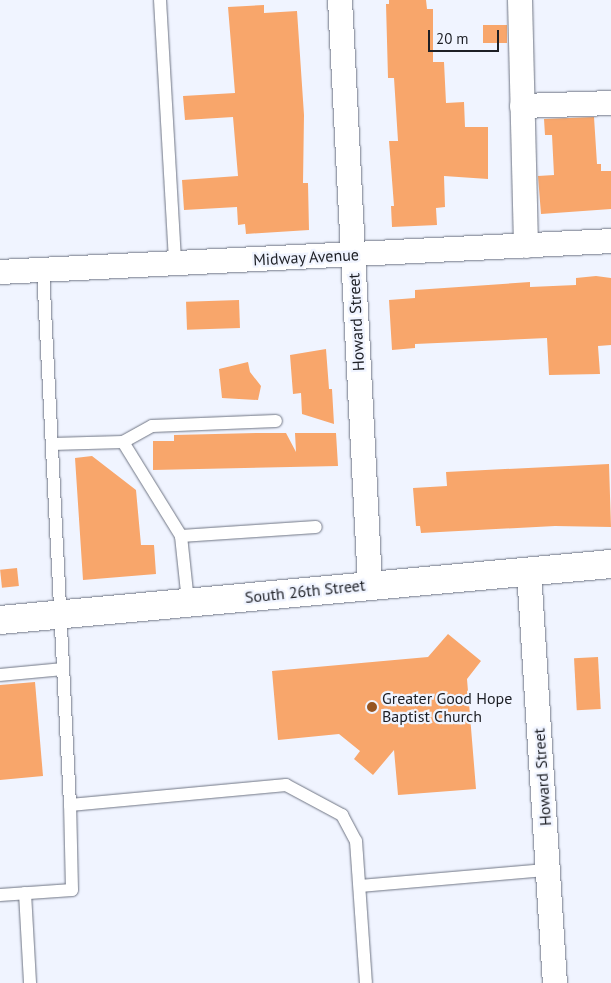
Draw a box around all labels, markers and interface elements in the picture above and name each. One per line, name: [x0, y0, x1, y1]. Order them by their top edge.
scale bar: [431, 20, 502, 52]
text: 20 m: [436, 29, 469, 48]
street label: Midway Avenue: [252, 245, 360, 269]
street label: Howard Street: [344, 273, 368, 371]
street label: South 26th Street: [244, 575, 366, 607]
place label: Greater Good Hope Baptist Church: [382, 688, 512, 726]
marker: Greater Good Hope Baptist Church: [366, 701, 378, 713]
street label: Howard Street: [529, 727, 555, 827]

